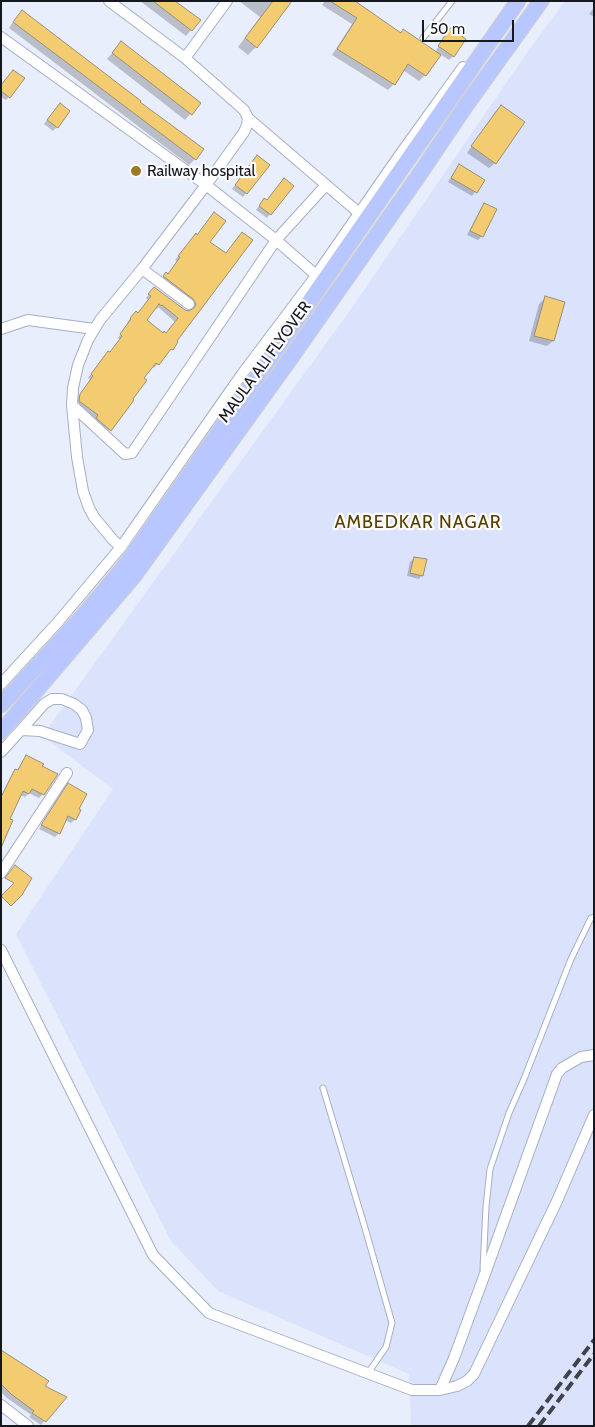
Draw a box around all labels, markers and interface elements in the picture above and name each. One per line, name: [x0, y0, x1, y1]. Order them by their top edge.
scale bar: [425, 10, 518, 42]
text: 50 m: [430, 20, 465, 38]
place label: Railway hospital: [147, 161, 255, 181]
marker: Railway hospital: [129, 164, 143, 178]
street label: MAULA ALI FLYOVER: [215, 298, 315, 426]
district label: AMBEDKAR NAGAR: [333, 512, 503, 534]

